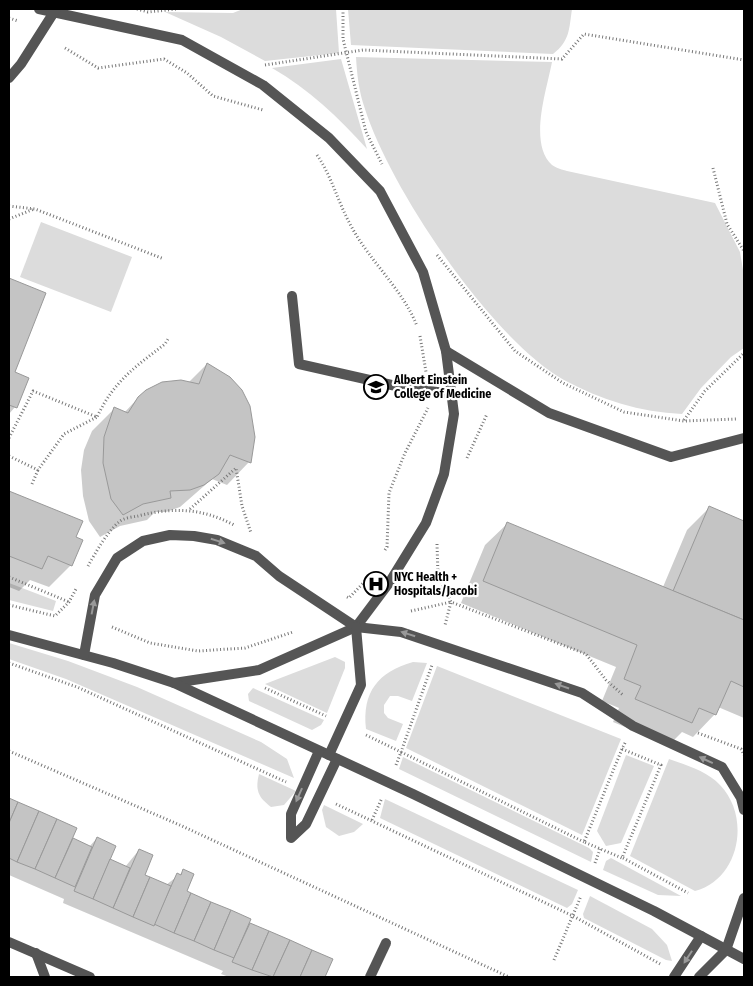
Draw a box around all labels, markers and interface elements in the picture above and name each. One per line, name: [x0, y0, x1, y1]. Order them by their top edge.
place label: Albert Einstein College of Medicine: [393, 373, 491, 401]
school or university icon: Albert Einstein College of Medicine: [363, 374, 389, 400]
one-way arrow: [211, 538, 226, 546]
place label: NYC Health + Hospitals/Jacobi: [394, 570, 477, 598]
hospital icon: NYC Health + Hospitals/Jacobi: [363, 571, 389, 597]
one-way arrow: [89, 600, 97, 615]
one-way arrow: [400, 630, 415, 638]
one-way arrow: [554, 682, 569, 690]
one-way arrow: [699, 756, 713, 764]
one-way arrow: [295, 788, 303, 802]
one-way arrow: [683, 950, 692, 963]

